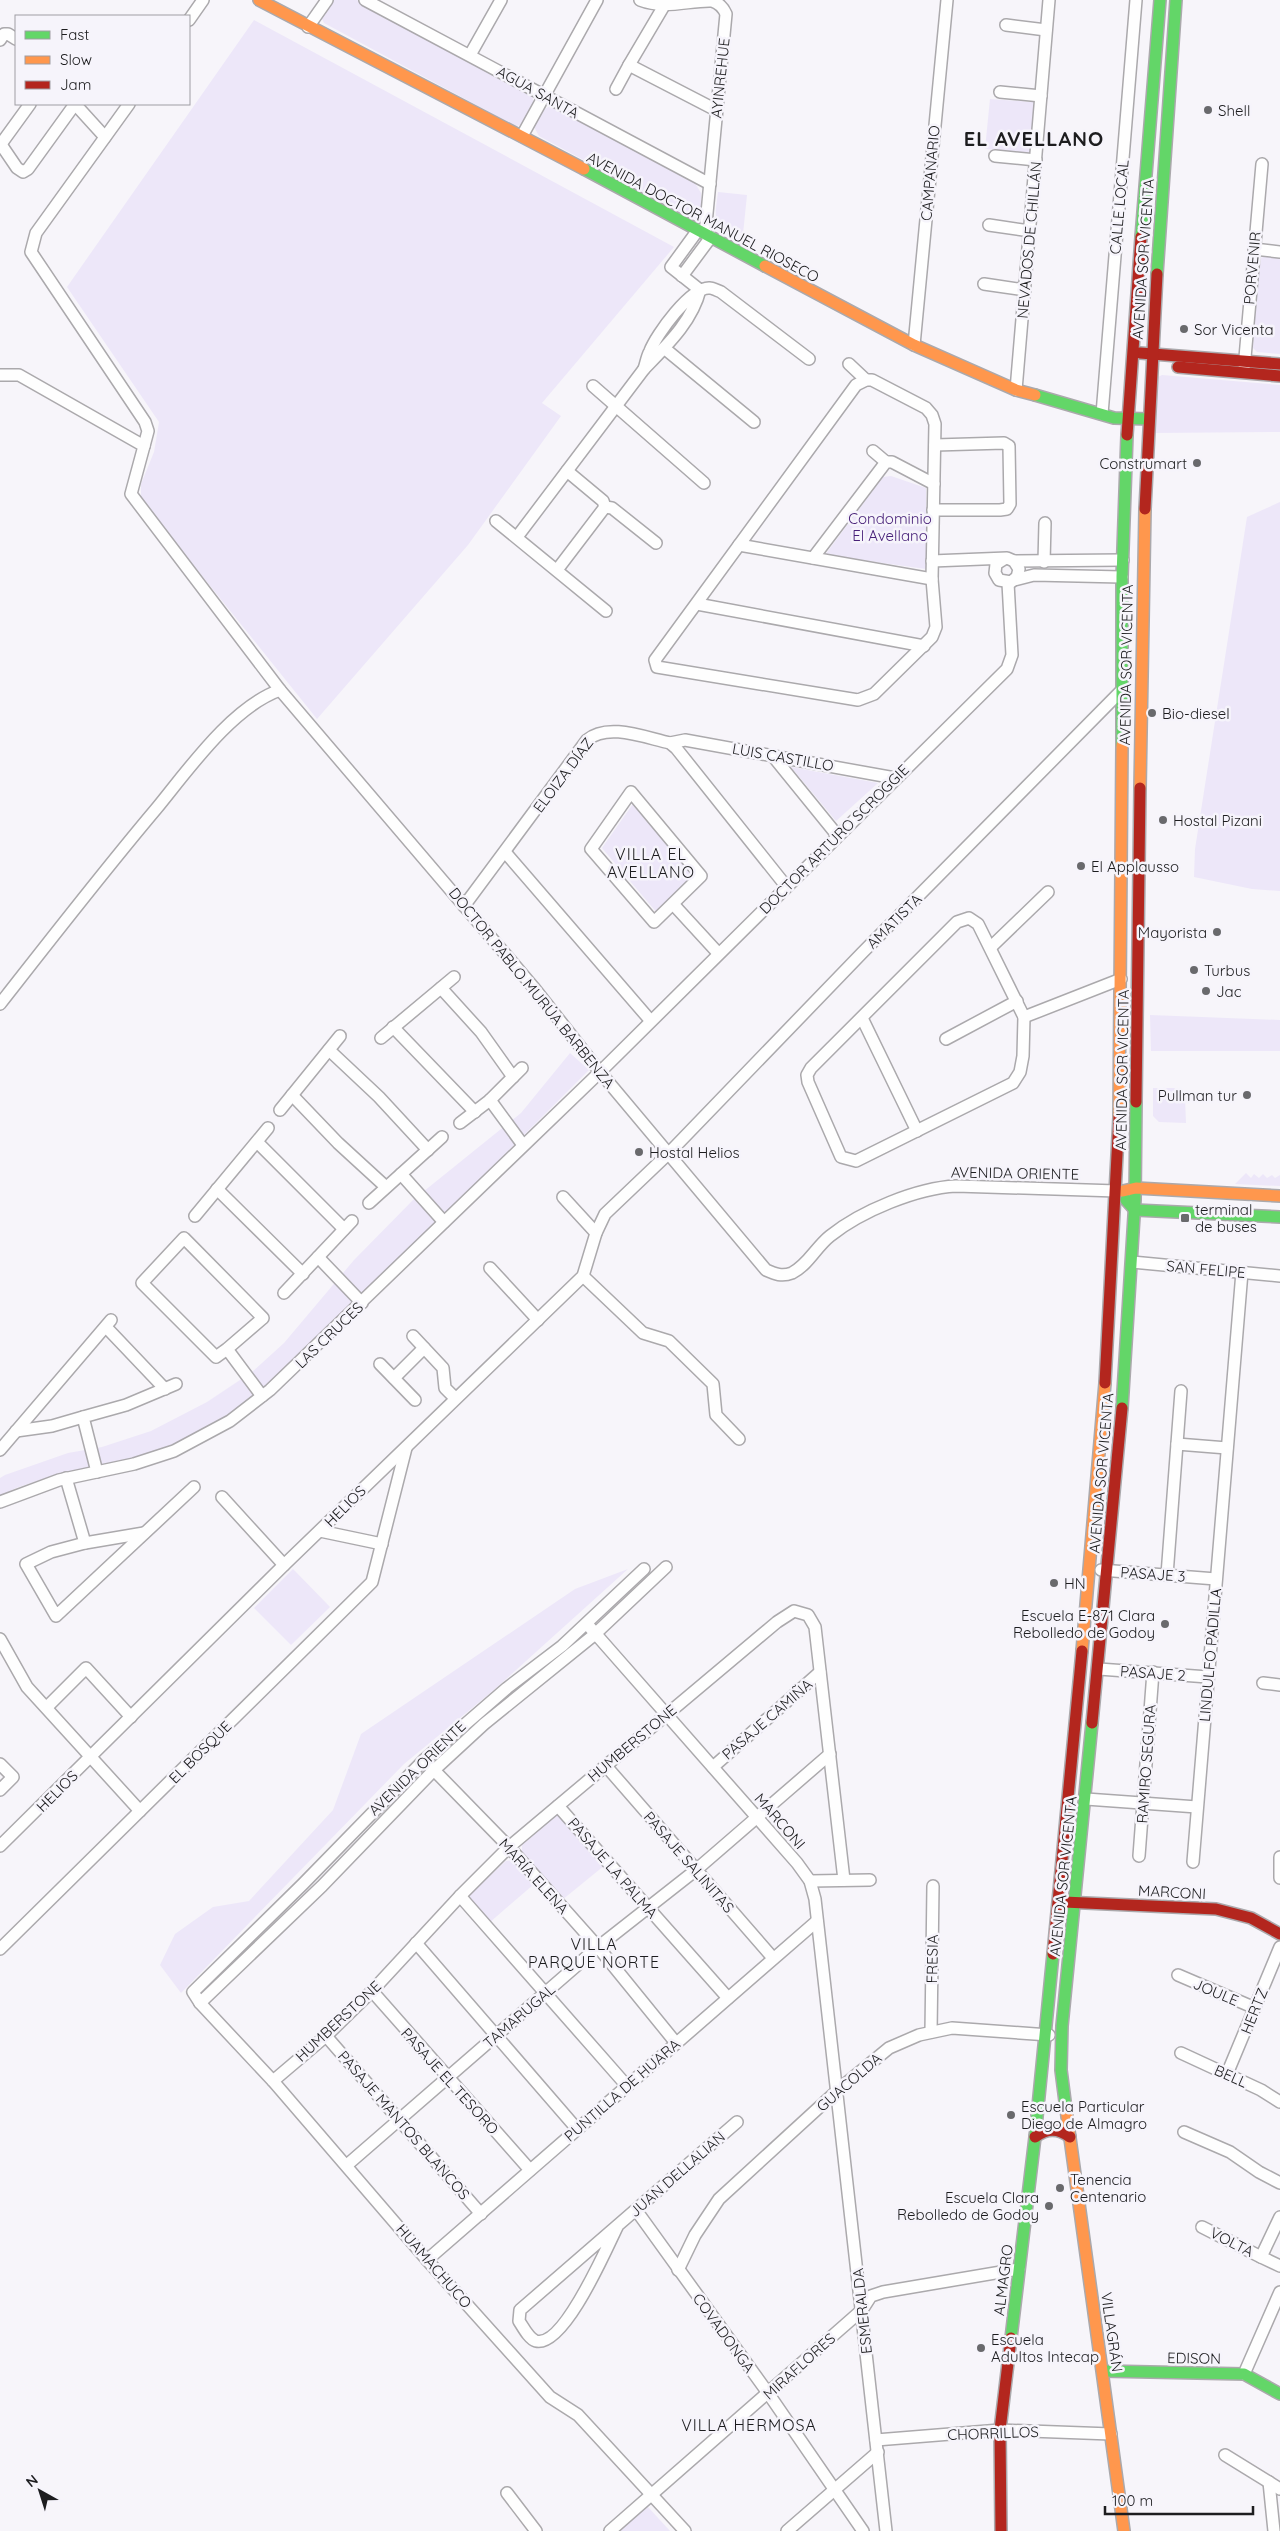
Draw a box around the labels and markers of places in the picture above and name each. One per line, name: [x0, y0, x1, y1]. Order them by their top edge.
place label: Shell: [1218, 101, 1250, 120]
marker: Shell: [1202, 104, 1214, 116]
place label: Sor Vicenta: [1194, 320, 1274, 339]
marker: Sor Vicenta: [1178, 323, 1190, 335]
place label: Construmart: [1099, 454, 1187, 473]
marker: Construmart: [1191, 457, 1203, 469]
place label: Bio-diesel: [1162, 704, 1230, 723]
marker: Bio-diesel: [1146, 707, 1158, 719]
place label: Hostal Pizani: [1173, 811, 1262, 830]
marker: Hostal Pizani: [1157, 814, 1169, 826]
place label: El Applausso: [1091, 857, 1179, 876]
marker: El Applausso: [1075, 860, 1087, 872]
place label: Mayorista: [1138, 923, 1207, 942]
marker: Mayorista: [1211, 926, 1223, 938]
place label: Turbus: [1204, 961, 1250, 980]
marker: Turbus: [1188, 964, 1200, 976]
place label: Jac: [1216, 982, 1242, 1001]
marker: Jac: [1200, 985, 1212, 997]
place label: Pullman tur: [1158, 1086, 1237, 1105]
marker: Pullman tur: [1241, 1089, 1253, 1101]
place label: Hostal Helios: [649, 1143, 740, 1162]
marker: Hostal Helios: [633, 1146, 645, 1158]
place label: terminal de buses: [1195, 1200, 1257, 1236]
marker: terminal de buses: [1179, 1212, 1191, 1224]
place label: HN: [1064, 1574, 1086, 1593]
marker: HN: [1048, 1577, 1060, 1589]
place label: Escuela E-871 Clara Rebolledo de Godoy: [1013, 1606, 1155, 1642]
marker: Escuela E-871 Clara Rebolledo de Godoy: [1159, 1618, 1171, 1630]
place label: Escuela Particular Diego de Almagro: [1021, 2097, 1147, 2133]
marker: Escuela Particular Diego de Almagro: [1005, 2109, 1017, 2121]
place label: Tenencia Centenario: [1070, 2170, 1146, 2206]
marker: Tenencia Centenario: [1054, 2182, 1066, 2194]
place label: Escuela Clara Rebolledo de Godoy: [897, 2188, 1039, 2224]
marker: Escuela Clara Rebolledo de Godoy: [1043, 2200, 1055, 2212]
place label: Escuela Adultos Intecap: [991, 2330, 1099, 2366]
marker: Escuela Adultos Intecap: [975, 2342, 987, 2354]

